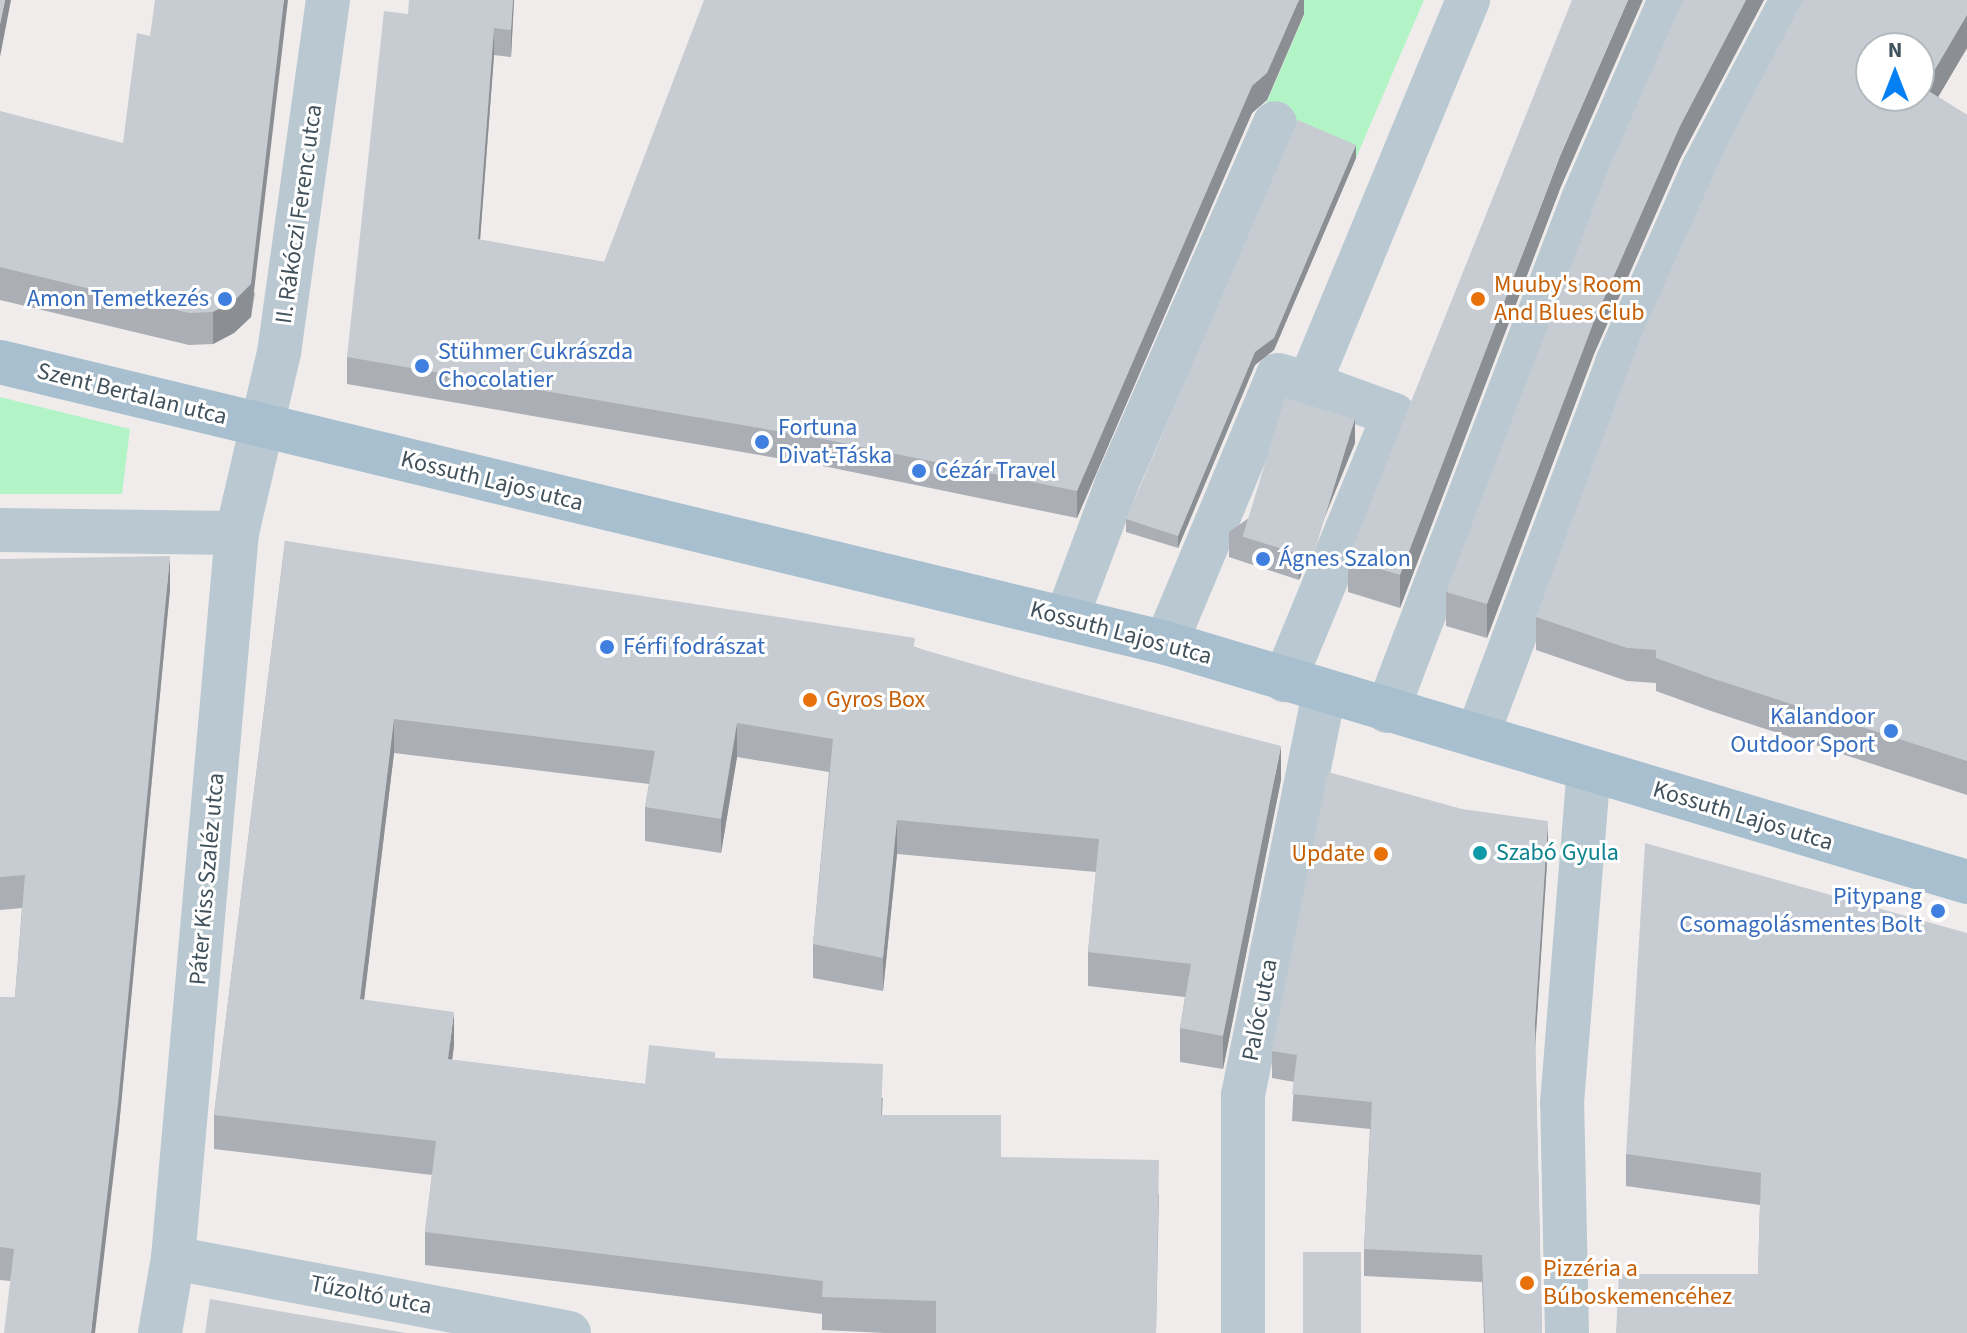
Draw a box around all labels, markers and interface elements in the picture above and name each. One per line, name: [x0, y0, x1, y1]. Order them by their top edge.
north arrow: [1855, 32, 1935, 112]
text: N: [1888, 34, 1902, 66]
street label: II. Rákóczi Ferenc utca: [269, 102, 329, 326]
place label: Muuby's Room And Blues Club: [1494, 271, 1644, 327]
place label: Amon Temetkezés: [27, 285, 209, 313]
marker: Amon Temetkezés: [216, 290, 234, 308]
marker: Muuby's Room And Blues Club: [1469, 290, 1487, 308]
place label: Stühmer Cukrászda Chocolatier: [438, 338, 633, 394]
street label: Szent Bertalan utca: [34, 356, 230, 432]
marker: Stühmer Cukrászda Chocolatier: [413, 357, 431, 375]
place label: Fortuna Divat-Táska: [778, 414, 892, 470]
marker: Fortuna Divat-Táska: [753, 433, 771, 451]
street label: Kossuth Lajos utca: [398, 444, 586, 518]
place label: Cézár Travel: [935, 457, 1056, 485]
marker: Cézár Travel: [910, 462, 928, 480]
place label: Ágnes Szalon: [1279, 545, 1411, 573]
marker: Ágnes Szalon: [1254, 550, 1272, 568]
street label: Kossuth Lajos utca: [1027, 595, 1215, 671]
place label: Férfi fodrászat: [623, 633, 765, 661]
marker: Férfi fodrászat: [598, 638, 616, 656]
place label: Gyros Box: [826, 686, 925, 714]
marker: Gyros Box: [801, 691, 819, 709]
place label: Kalandoor Outdoor Sport: [1730, 703, 1875, 759]
marker: Kalandoor Outdoor Sport: [1882, 722, 1900, 740]
street label: Páter Kiss Szaléz utca: [183, 772, 231, 986]
street label: Kossuth Lajos utca: [1649, 775, 1837, 857]
place label: Szabó Gyula: [1496, 839, 1619, 867]
place label: Update: [1291, 840, 1365, 868]
marker: Szabó Gyula: [1471, 844, 1489, 862]
marker: Update: [1372, 845, 1390, 863]
place label: Pitypang Csomagolásmentes Bolt: [1679, 883, 1922, 939]
marker: Pitypang Csomagolásmentes Bolt: [1929, 902, 1947, 920]
street label: Palóc utca: [1236, 957, 1284, 1063]
place label: Pizzéria a Búboskemencéhez: [1543, 1255, 1732, 1311]
street label: Tűzoltó utca: [308, 1269, 434, 1321]
marker: Pizzéria a Búboskemencéhez: [1518, 1274, 1536, 1292]

